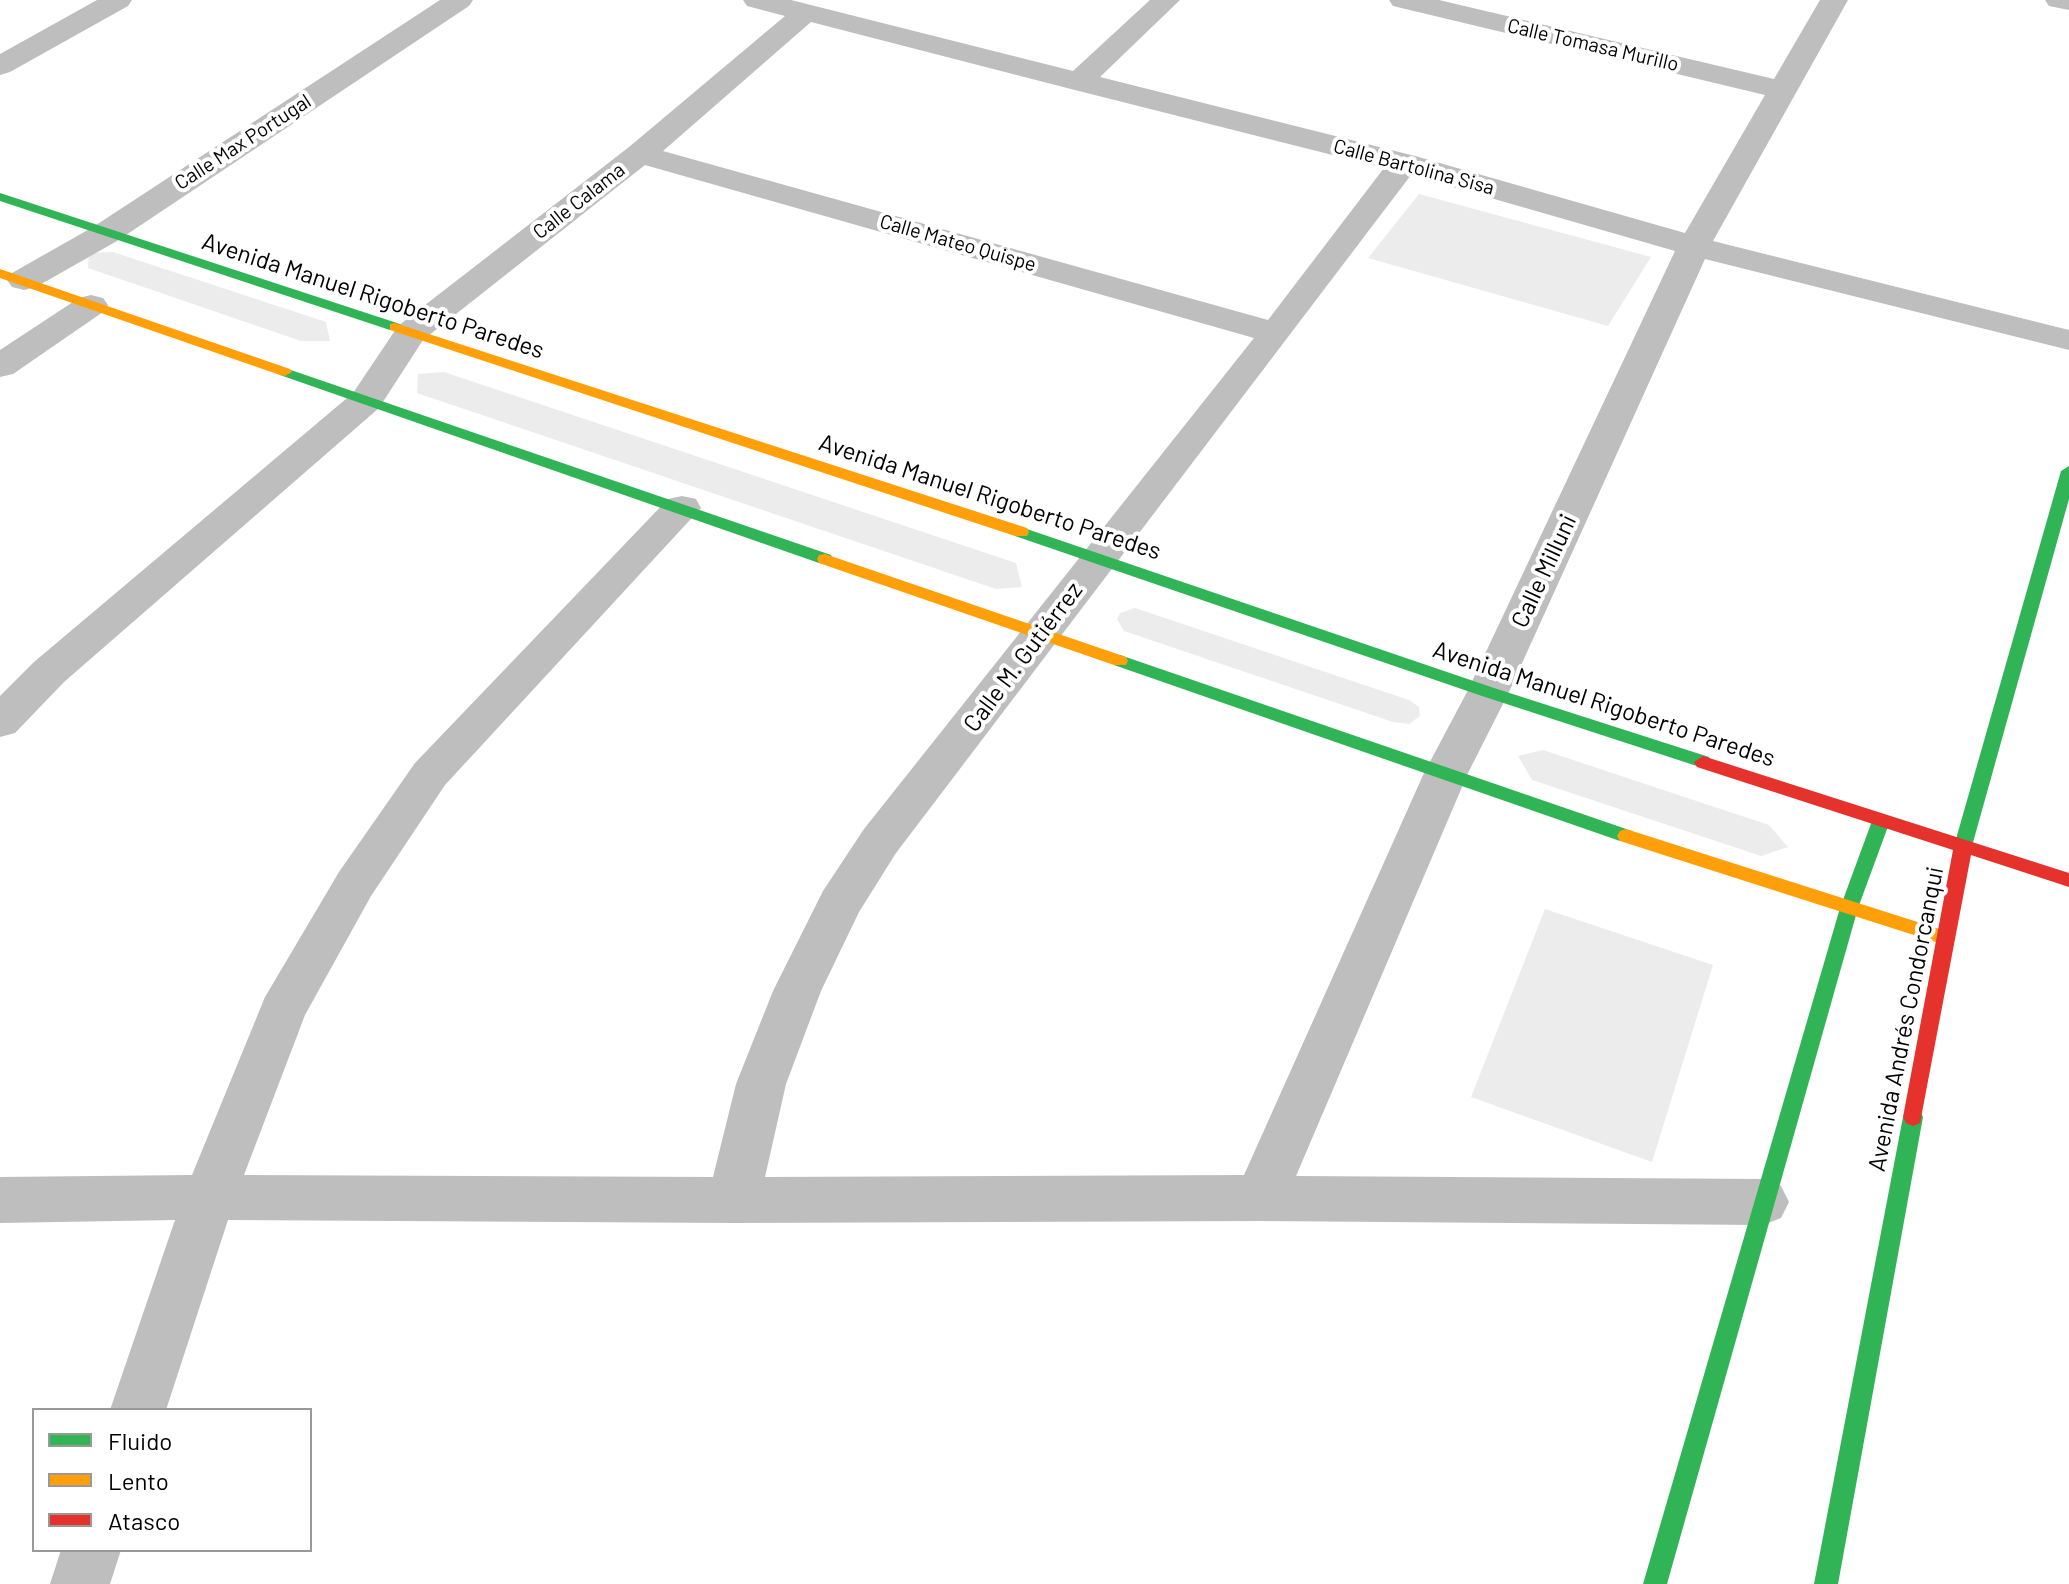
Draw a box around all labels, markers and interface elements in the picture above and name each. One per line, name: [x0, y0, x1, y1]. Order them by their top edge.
street label: Calle Tomasa Murillo: [1505, 14, 1681, 76]
street label: Calle Max Portugal: [170, 89, 316, 195]
street label: Calle Bartolina Sisa: [1331, 134, 1497, 200]
street label: Calle Calama: [528, 158, 630, 244]
street label: Calle Mateo Quispe: [877, 209, 1039, 277]
street label: Avenida Manuel Rigoberto Paredes: [198, 227, 548, 365]
street label: Avenida Manuel Rigoberto Paredes: [815, 428, 1165, 566]
street label: Calle Milluni: [1505, 510, 1583, 632]
street label: Calle M. Gutiérrez: [957, 576, 1089, 738]
street label: Avenida Manuel Rigoberto Paredes: [1429, 635, 1779, 773]
street label: Avenida Andrés Condorcanqui: [1862, 864, 1950, 1174]
legend: [32, 1408, 312, 1552]
text: Fluido: [108, 1426, 172, 1455]
text: Lento: [108, 1466, 169, 1495]
text: Atasco: [108, 1506, 180, 1535]

